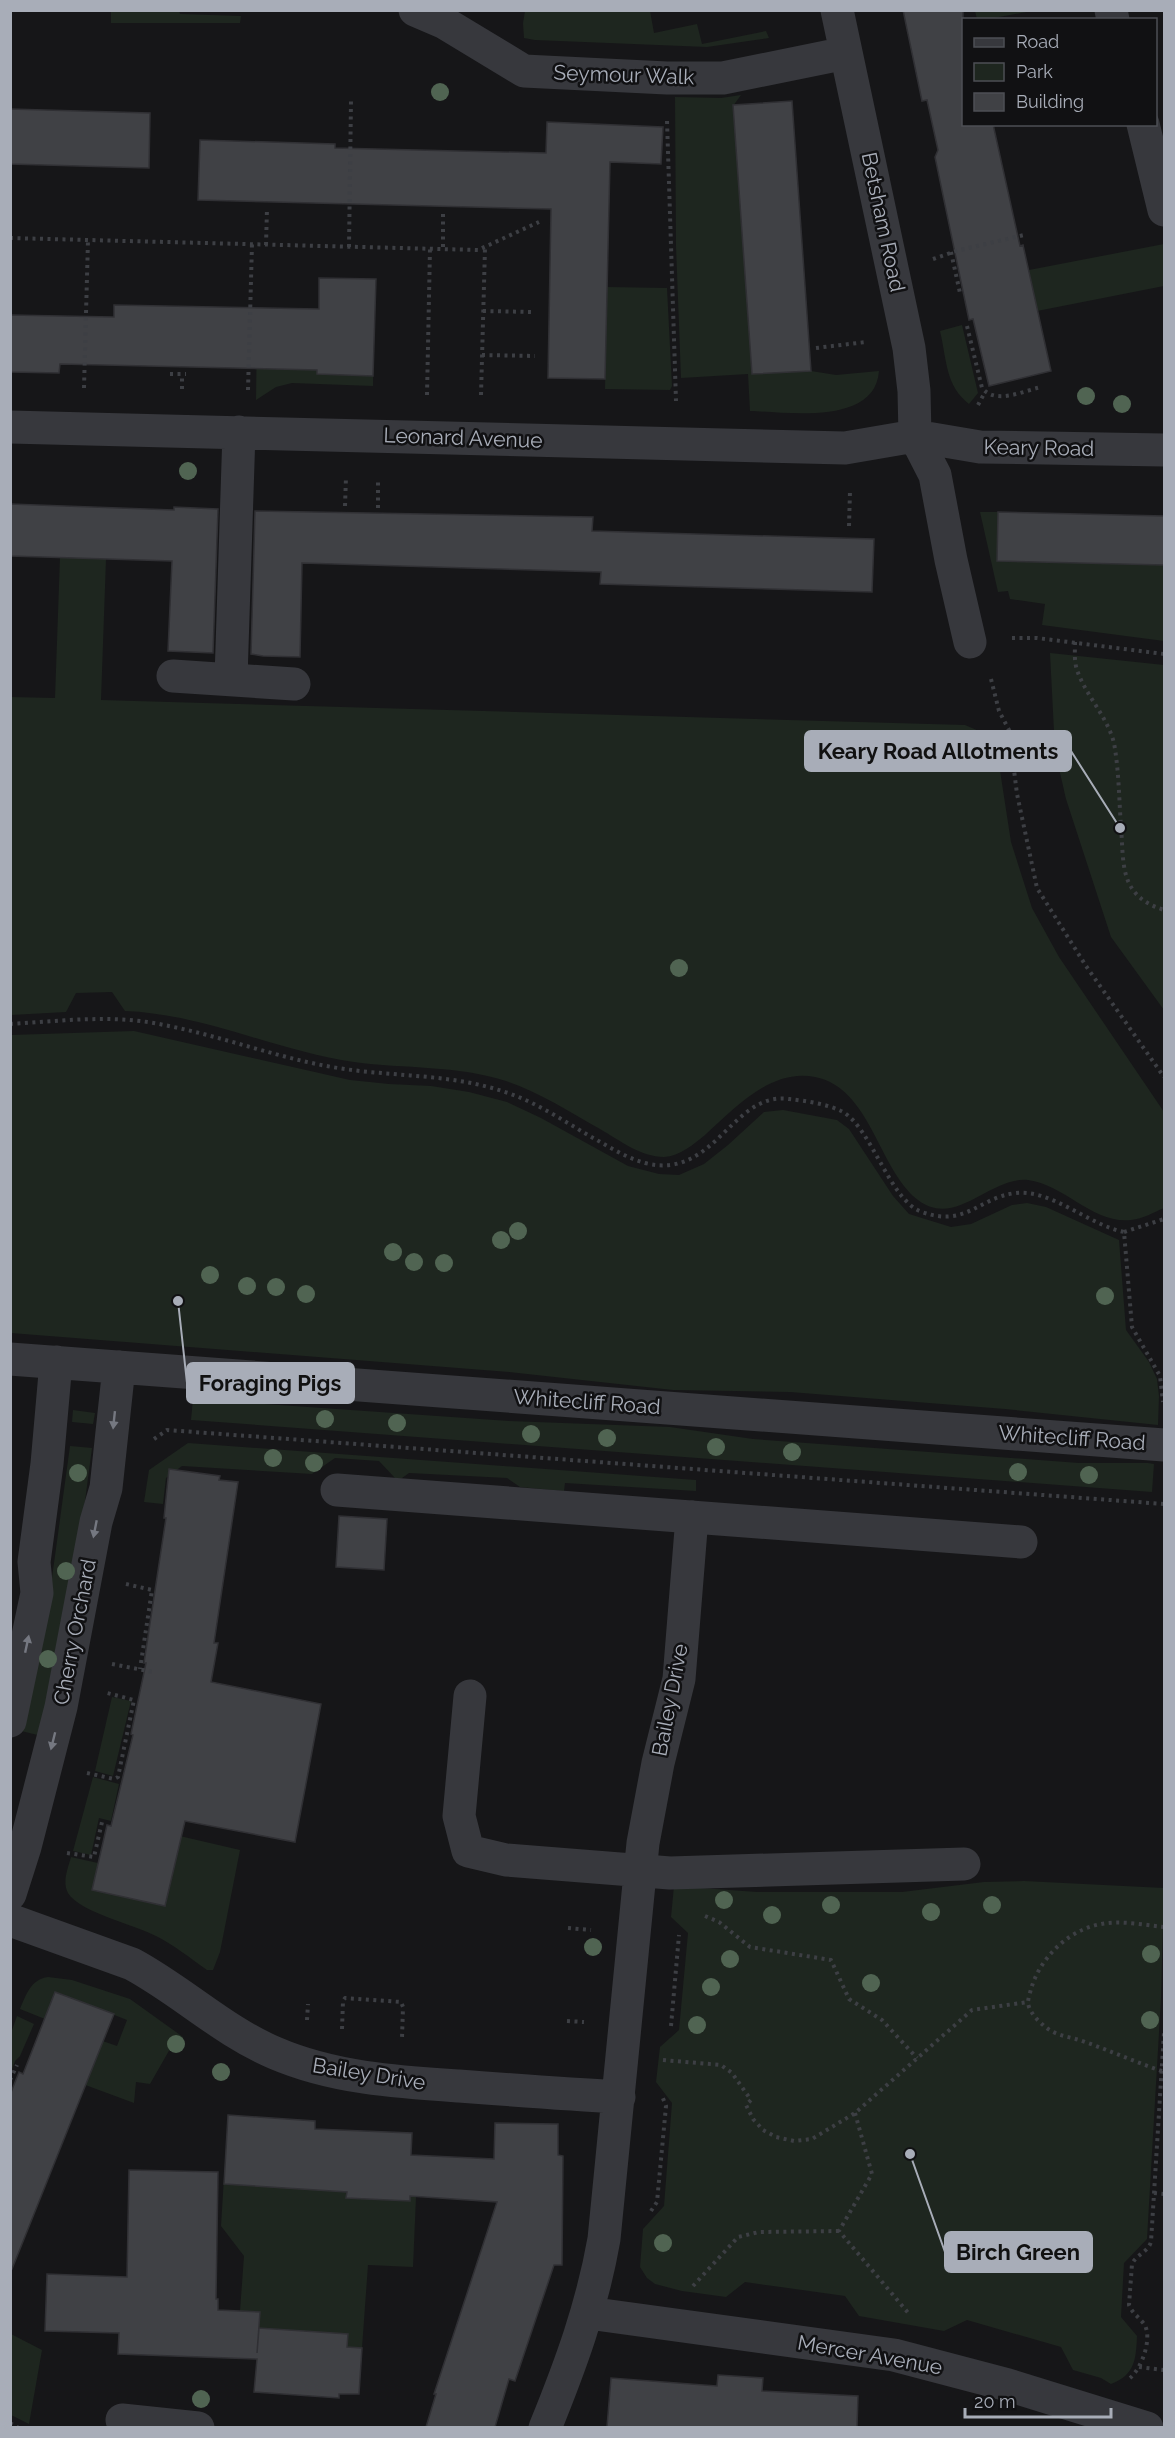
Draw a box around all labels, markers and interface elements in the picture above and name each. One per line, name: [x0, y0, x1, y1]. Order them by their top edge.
legend: [962, 18, 1157, 126]
text: Road: [1016, 31, 1059, 52]
street label: Seymour Walk: [553, 60, 695, 89]
text: Park: [1016, 61, 1053, 82]
text: Building: [1016, 91, 1084, 112]
street label: Betsham Road: [856, 150, 910, 294]
street label: Leonard Avenue: [383, 422, 543, 453]
street label: Keary Road: [984, 434, 1094, 461]
callout: Keary Road Allotments: [805, 731, 1071, 771]
text: Keary Road Allotments: [818, 738, 1058, 764]
callout: Foraging Pigs: [187, 1363, 354, 1403]
text: Foraging Pigs: [199, 1370, 341, 1396]
street label: Whitecliff Road: [513, 1384, 661, 1419]
one-way arrow: [109, 1411, 119, 1430]
street label: Whitecliff Road: [998, 1420, 1146, 1455]
one-way arrow: [90, 1520, 99, 1539]
street label: Cherry Orchard: [48, 1557, 101, 1707]
one-way arrow: [23, 1634, 33, 1653]
street label: Bailey Drive: [646, 1642, 693, 1758]
one-way arrow: [47, 1732, 57, 1750]
street label: Bailey Drive: [311, 2052, 427, 2095]
callout: Birch Green: [945, 2232, 1092, 2272]
text: Birch Green: [956, 2239, 1080, 2265]
street label: Mercer Avenue: [796, 2329, 944, 2380]
scale bar: [965, 2381, 1110, 2419]
text: 20 m: [974, 2391, 1016, 2412]

